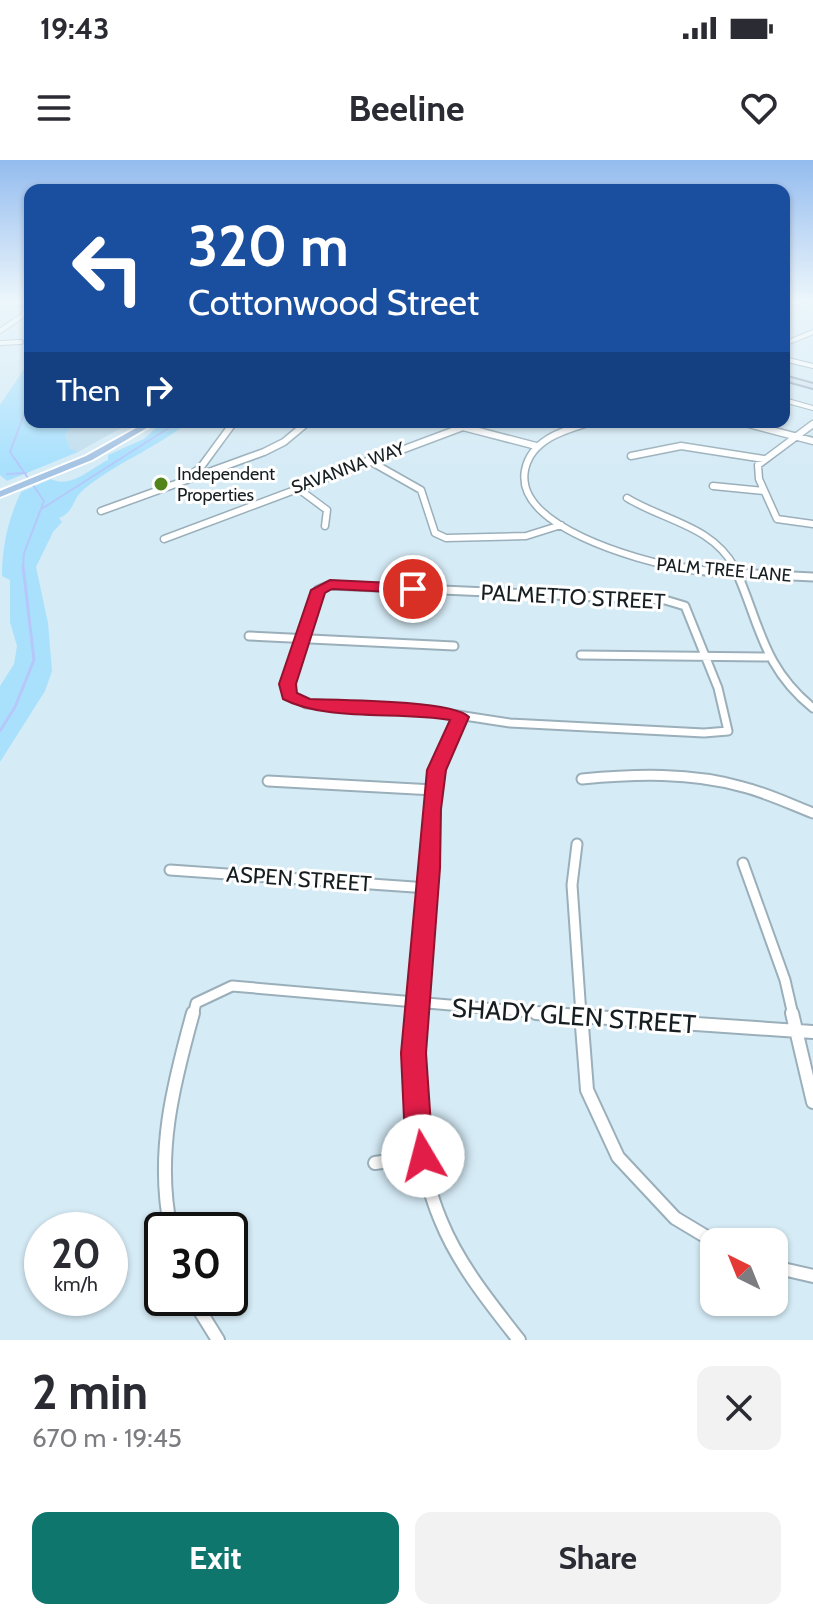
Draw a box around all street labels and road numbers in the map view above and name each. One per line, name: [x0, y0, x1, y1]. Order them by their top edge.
street label: SAVANNA WAY: [288, 437, 408, 499]
street label: PALM TREE LANE: [656, 553, 792, 587]
street label: PALMETTO STREET: [480, 579, 666, 615]
street label: ASPEN STREET: [225, 860, 373, 898]
street label: SHADY GLEN STREET: [451, 992, 697, 1041]

